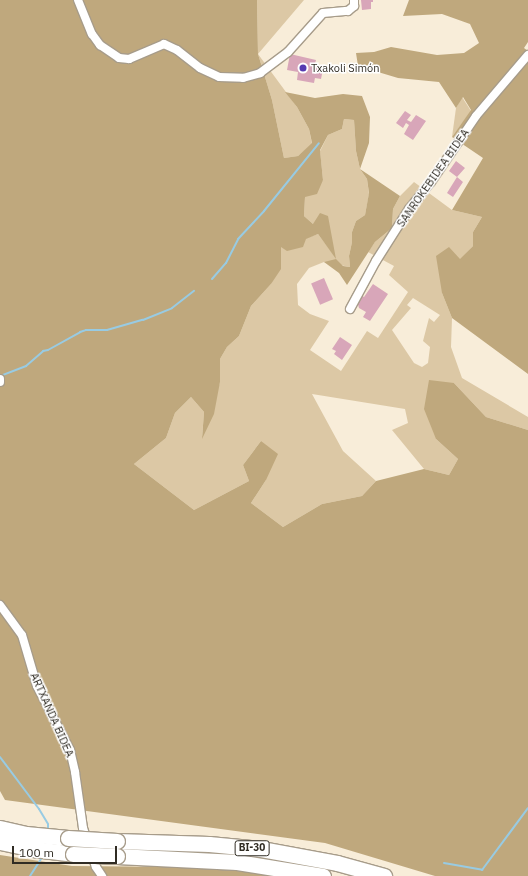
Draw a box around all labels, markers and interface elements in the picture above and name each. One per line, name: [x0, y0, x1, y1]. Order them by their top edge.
place label: Txakoli Simón: [311, 61, 379, 75]
marker: Txakoli Simón: [298, 63, 308, 73]
street label: SANROKEBIDEA BIDEA: [394, 126, 472, 230]
street label: ARTXANDA BIDEA: [27, 671, 77, 759]
scale bar: [14, 838, 119, 864]
road number: BI-30: [234, 840, 270, 856]
text: 100 m: [19, 845, 54, 860]

